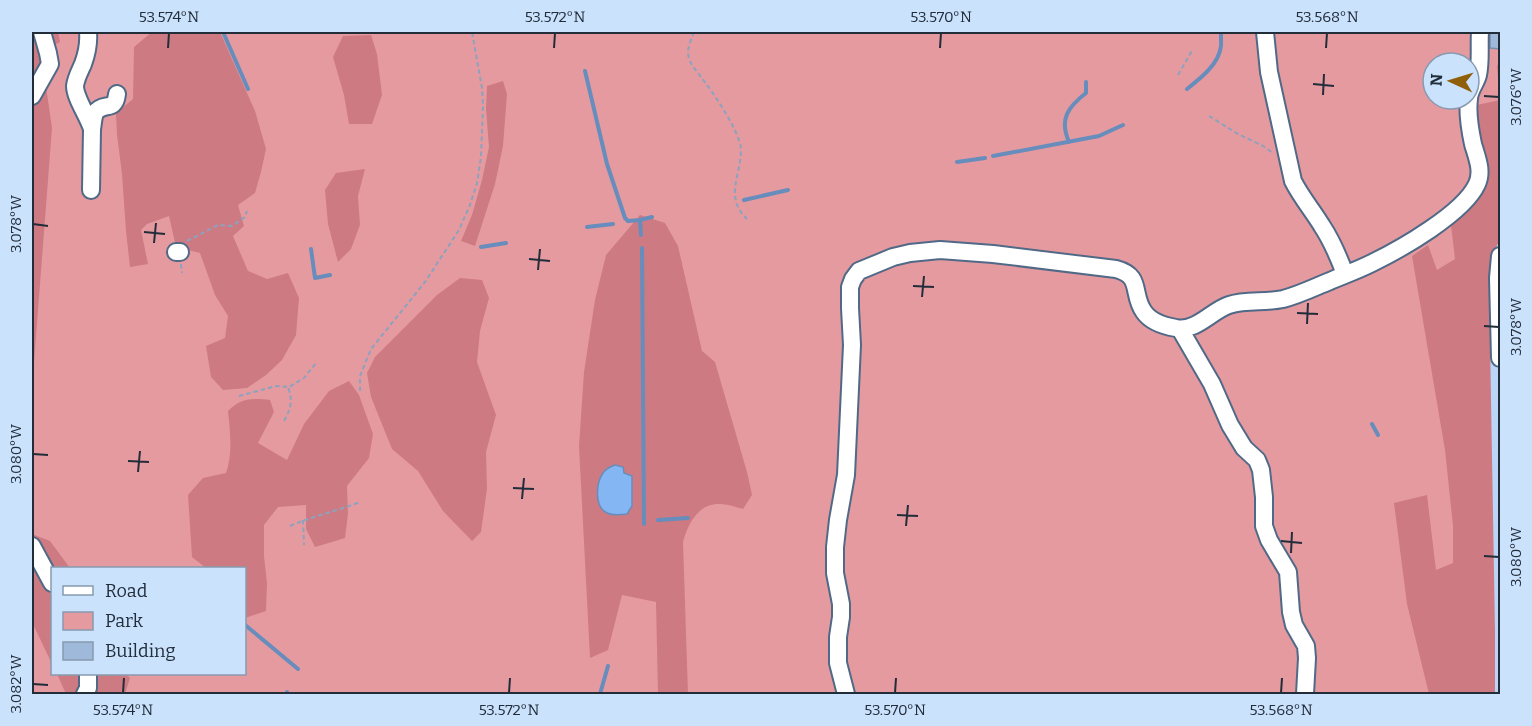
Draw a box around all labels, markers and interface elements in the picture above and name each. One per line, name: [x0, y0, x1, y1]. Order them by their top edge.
text: 53.574°N: [139, 8, 199, 26]
text: 53.572°N: [525, 8, 585, 26]
text: 53.570°N: [910, 8, 972, 26]
text: 53.568°N: [1295, 8, 1359, 26]
north arrow: [1421, 51, 1481, 111]
text: 3.076°W: [1507, 68, 1525, 126]
text: N: [1427, 73, 1446, 87]
text: 3.078°W: [7, 194, 25, 253]
text: 3.078°W: [1507, 297, 1525, 356]
text: 3.080°W: [7, 423, 25, 484]
text: 3.080°W: [1507, 526, 1525, 587]
legend: [51, 567, 246, 675]
text: Road: [105, 580, 148, 602]
text: Park: [105, 610, 144, 632]
text: Building: [105, 640, 176, 662]
text: 3.082°W: [7, 654, 25, 714]
text: 53.574°N: [93, 701, 153, 719]
text: 53.572°N: [479, 701, 539, 719]
text: 53.570°N: [864, 701, 926, 719]
text: 53.568°N: [1249, 701, 1313, 719]

